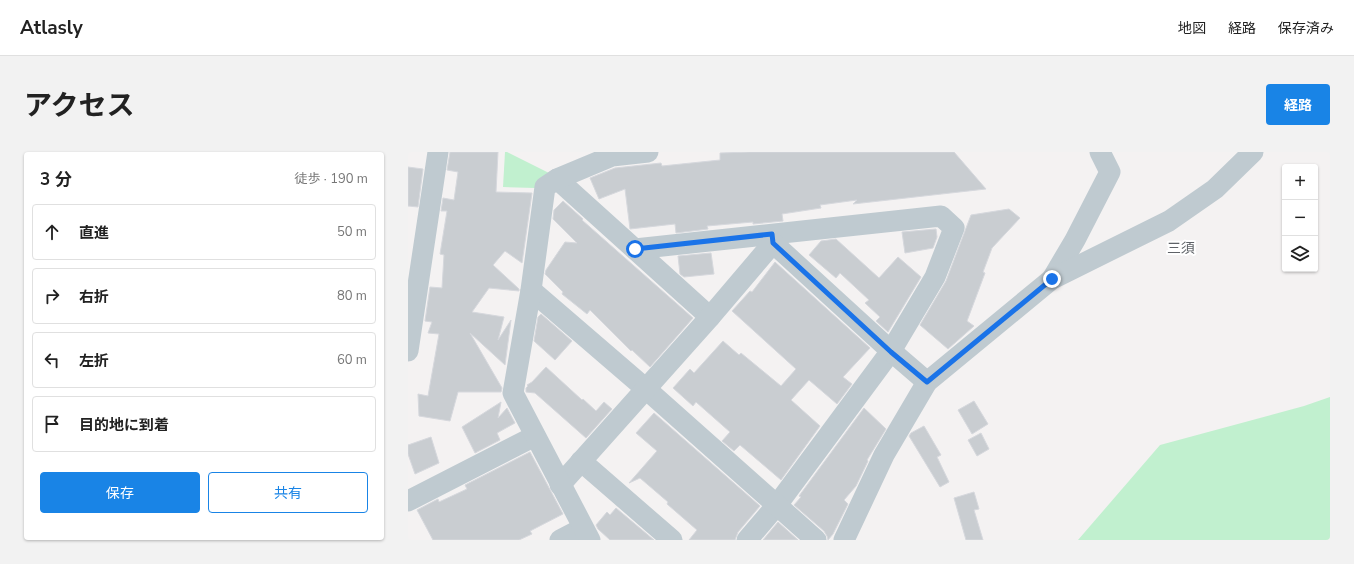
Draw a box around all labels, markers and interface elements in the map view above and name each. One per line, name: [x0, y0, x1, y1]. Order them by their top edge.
text: Atlasly: [20, 15, 83, 41]
text: 地図: [1178, 19, 1206, 38]
text: 経路: [1228, 19, 1256, 38]
text: 保存済み: [1278, 19, 1334, 38]
button: 経路: [1266, 84, 1330, 125]
text: アクセス: [24, 87, 135, 125]
map controls: [1282, 164, 1318, 272]
button: +: [1282, 164, 1318, 200]
text: 3 分: [40, 168, 72, 191]
text: 徒歩 · 190 m: [294, 170, 368, 188]
button: −: [1282, 200, 1318, 236]
icon: ahead: [41, 221, 63, 243]
text: 直進: [79, 223, 109, 243]
text: 50 m: [337, 223, 367, 241]
button: layers: [1282, 236, 1318, 272]
district label: 三須: [1167, 239, 1195, 258]
route start: [626, 240, 644, 258]
route end: [1043, 270, 1061, 288]
icon: right: [41, 285, 63, 307]
text: 右折: [79, 287, 109, 307]
text: 80 m: [337, 287, 367, 305]
icon: left: [41, 349, 63, 371]
text: 左折: [79, 351, 109, 371]
text: 60 m: [337, 351, 367, 369]
icon: arrive: [41, 413, 63, 435]
text: 目的地に到着: [79, 415, 169, 435]
button: 保存: [40, 472, 200, 513]
button: 共有: [208, 472, 368, 513]

